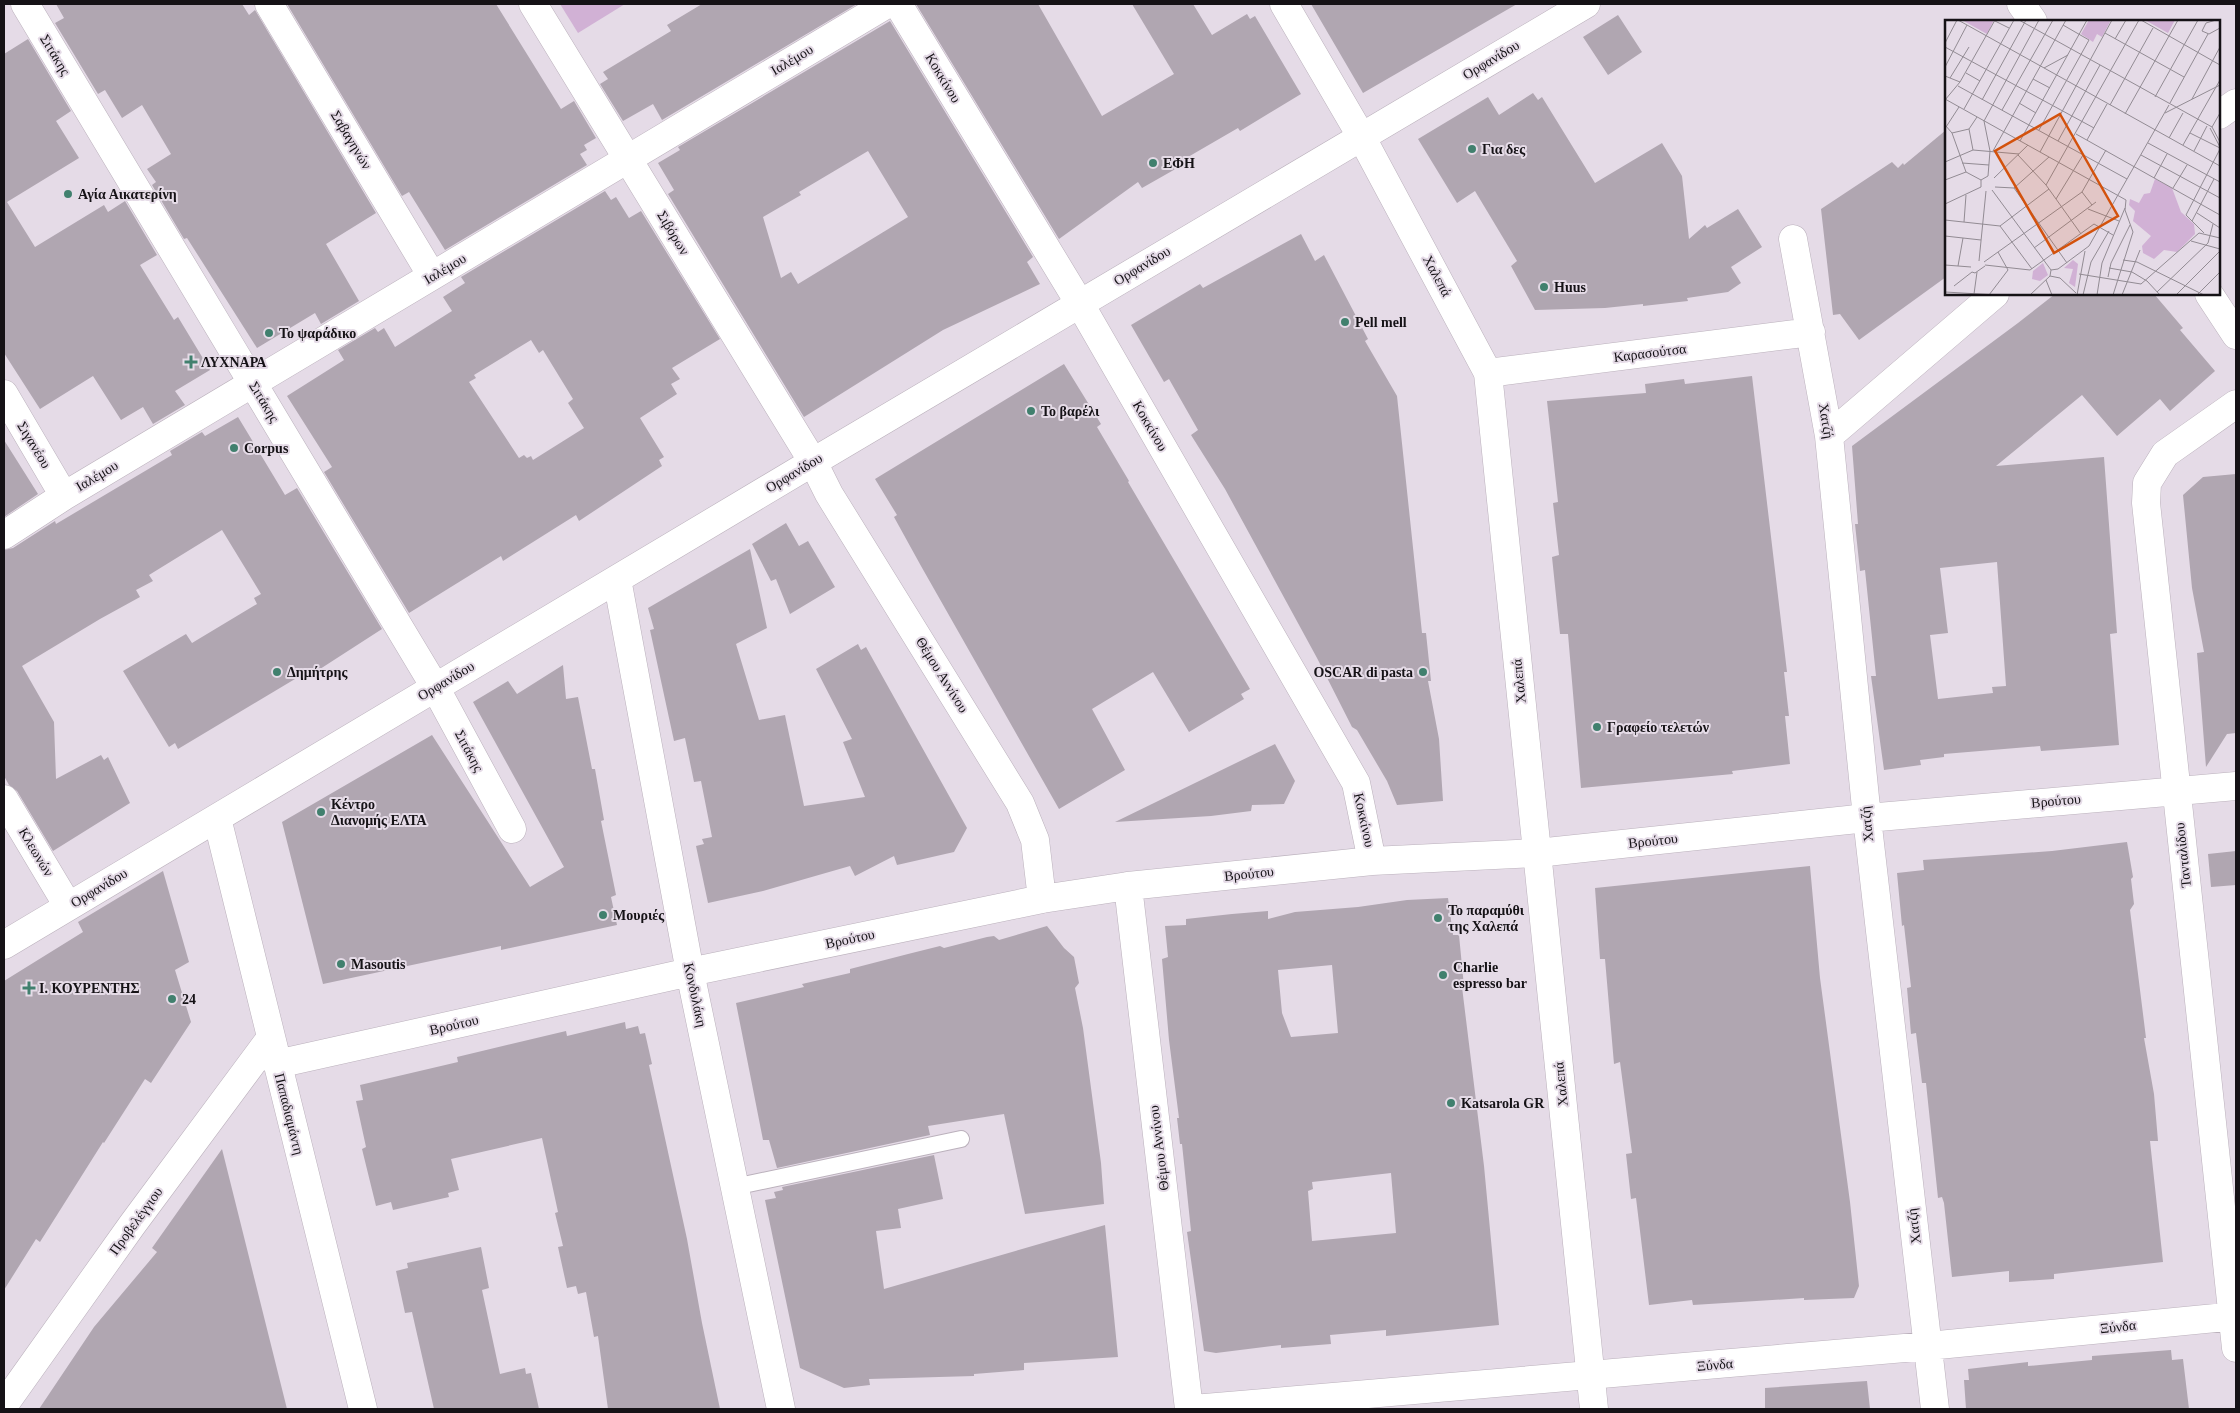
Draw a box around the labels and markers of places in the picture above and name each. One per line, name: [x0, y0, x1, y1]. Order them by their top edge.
place label: Για δες: [1482, 142, 1526, 157]
marker: Για δες: [1466, 143, 1478, 155]
place label: ΕΦΗ: [1163, 156, 1195, 171]
marker: ΕΦΗ: [1147, 157, 1159, 169]
place label: Αγία Αικατερίνη: [78, 187, 177, 202]
marker: Αγία Αικατερίνη: [62, 188, 74, 200]
place label: Huus: [1554, 280, 1586, 295]
marker: Huus: [1538, 281, 1550, 293]
place label: Pell mell: [1355, 315, 1407, 330]
marker: Pell mell: [1339, 316, 1351, 328]
place label: Το ψαράδικο: [279, 326, 356, 341]
marker: Το ψαράδικο: [263, 327, 275, 339]
place label: ΛΥΧΝΑΡΑ: [201, 355, 267, 370]
marker: ΛΥΧΝΑΡΑ: [185, 356, 197, 368]
place label: Το βαρέλι: [1041, 404, 1100, 419]
marker: Το βαρέλι: [1025, 405, 1037, 417]
place label: Corpus: [244, 441, 289, 456]
marker: Corpus: [228, 442, 240, 454]
place label: Δημήτρης: [287, 665, 349, 680]
place label: OSCAR di pasta: [1313, 665, 1413, 680]
marker: Δημήτρης: [271, 666, 283, 678]
marker: OSCAR di pasta: [1417, 666, 1429, 678]
place label: Γραφείο τελετών: [1607, 720, 1710, 735]
marker: Γραφείο τελετών: [1591, 721, 1603, 733]
place label: Κέντρο Διανομής ΕΛΤΑ: [331, 797, 427, 828]
marker: Κέντρο Διανομής ΕΛΤΑ: [315, 806, 327, 818]
place label: Το παραμύθι της Χαλεπά: [1448, 903, 1525, 934]
place label: Μουριές: [613, 908, 665, 923]
marker: Μουριές: [597, 909, 609, 921]
marker: Το παραμύθι της Χαλεπά: [1432, 912, 1444, 924]
place label: Masoutis: [351, 957, 406, 972]
marker: Masoutis: [335, 958, 347, 970]
place label: Charlie espresso bar: [1453, 960, 1527, 991]
marker: Charlie espresso bar: [1437, 969, 1449, 981]
place label: Ι. ΚΟΥΡΕΝΤΗΣ: [39, 981, 140, 996]
marker: Ι. ΚΟΥΡΕΝΤΗΣ: [23, 982, 35, 994]
place label: 24: [182, 992, 196, 1007]
marker: 24: [166, 993, 178, 1005]
place label: Katsarola GR: [1461, 1096, 1545, 1111]
marker: Katsarola GR: [1445, 1097, 1457, 1109]

